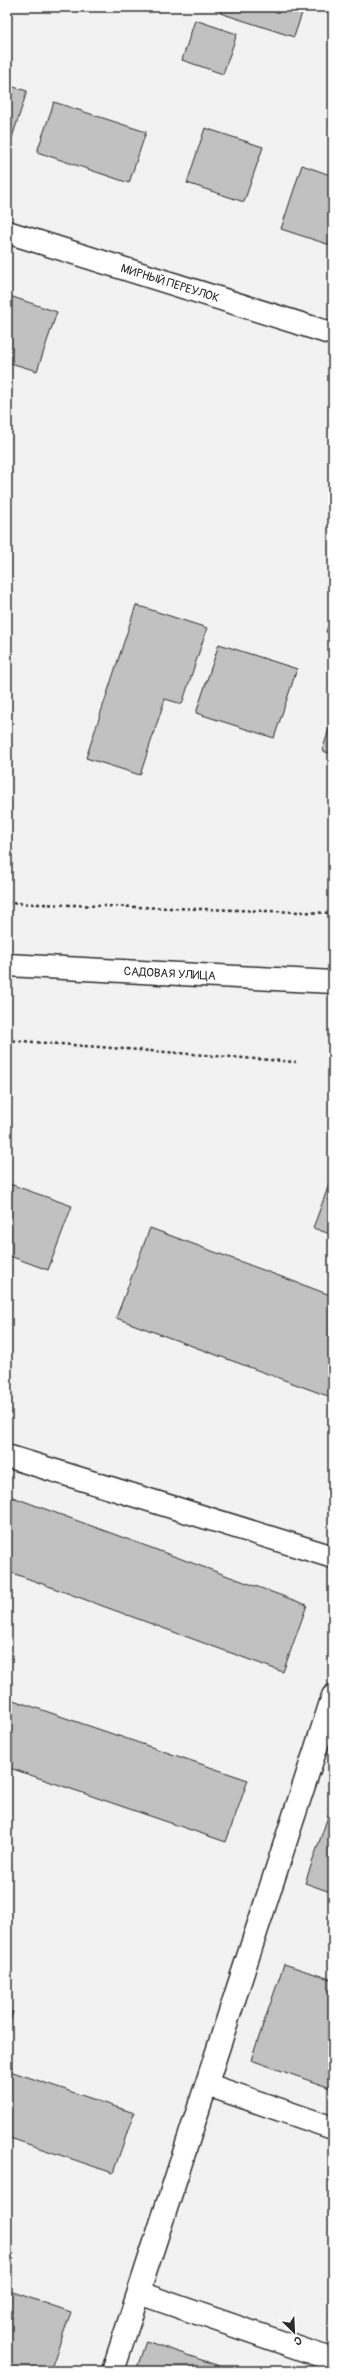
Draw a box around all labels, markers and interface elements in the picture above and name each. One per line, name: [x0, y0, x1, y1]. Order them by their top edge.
street label: МИРНЫЙ ПЕРЕУЛОК: [119, 261, 221, 306]
street label: САДОВАЯ УЛИЦА: [123, 964, 216, 984]
north arrow: [274, 2312, 314, 2352]
text: С: [292, 2333, 304, 2348]

